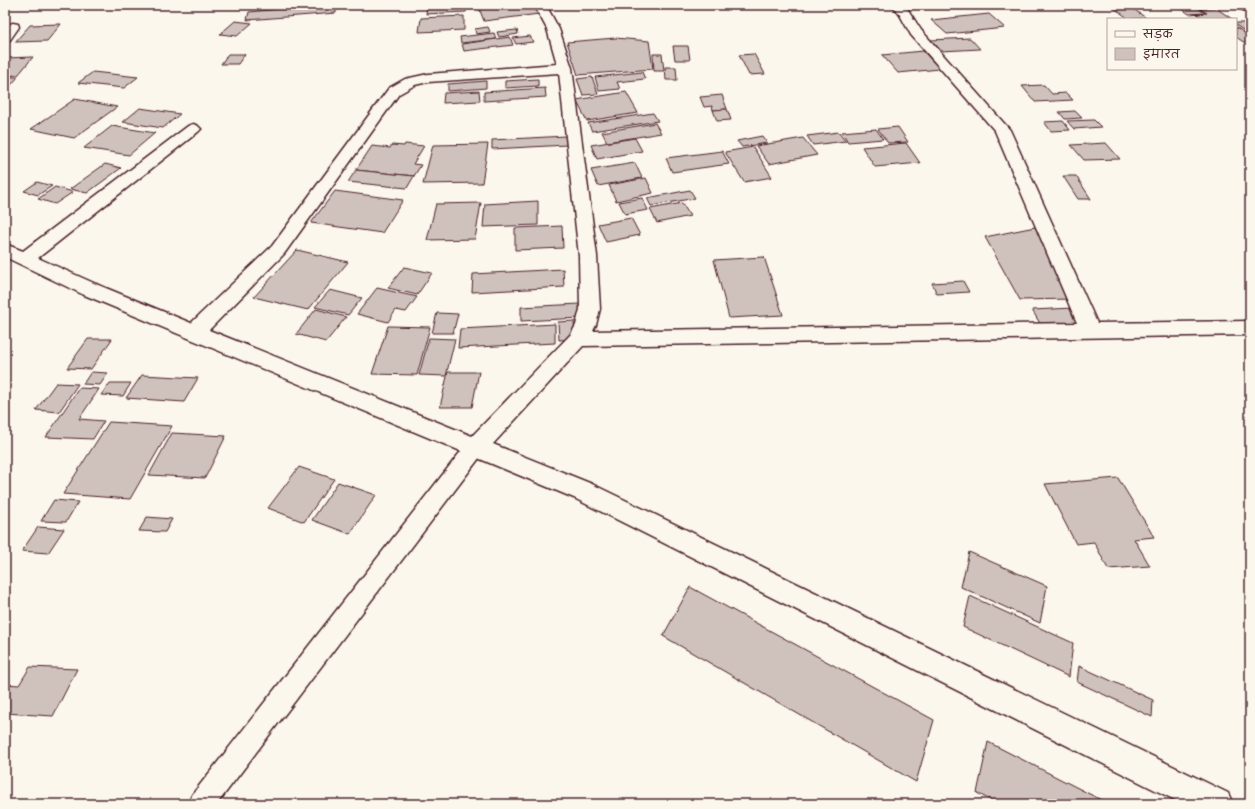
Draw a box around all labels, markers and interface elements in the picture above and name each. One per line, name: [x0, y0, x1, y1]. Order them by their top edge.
legend: [1107, 18, 1237, 70]
text: सड़क: [1142, 27, 1174, 42]
text: इमारत: [1143, 47, 1181, 62]

